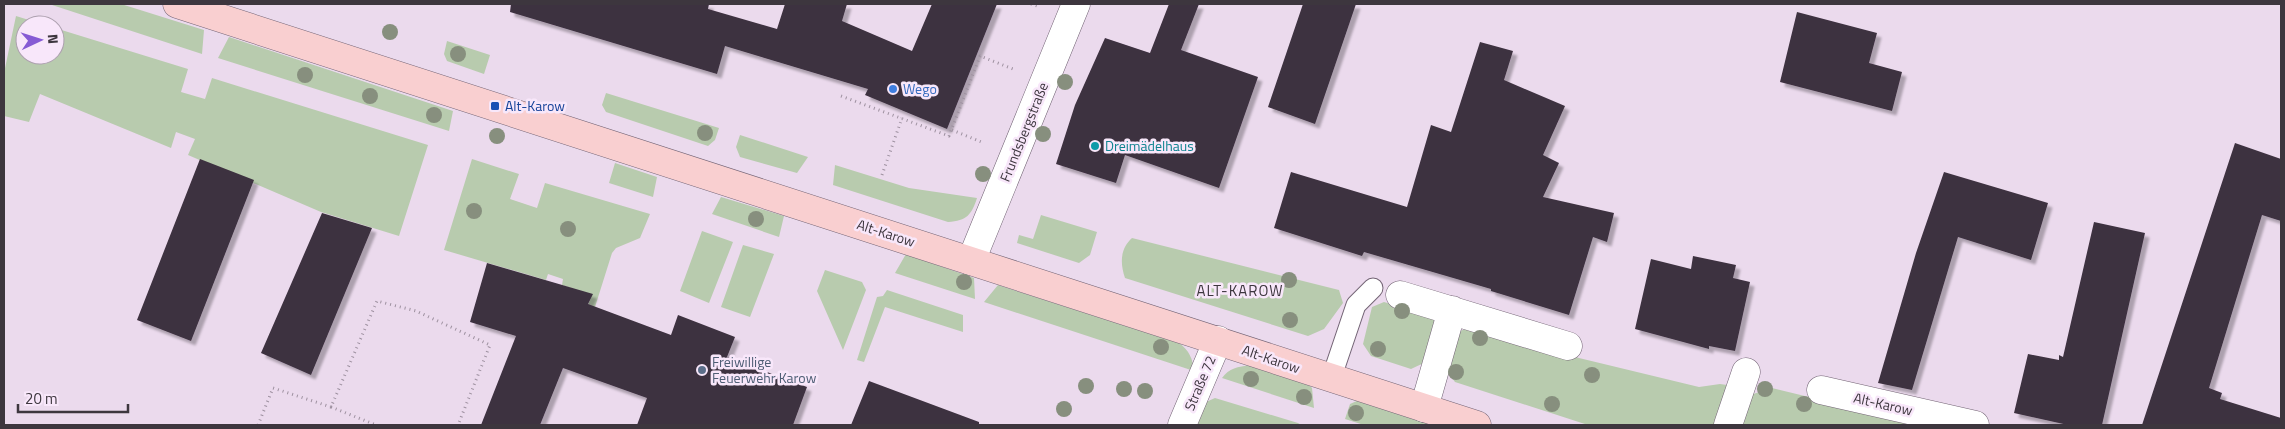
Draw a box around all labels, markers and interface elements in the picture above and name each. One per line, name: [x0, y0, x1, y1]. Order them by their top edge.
north arrow: [15, 15, 65, 65]
text: N: [43, 33, 64, 45]
place label: Wego: [903, 78, 937, 99]
street label: Frundsbergstraße: [994, 79, 1053, 185]
marker: Wego: [887, 83, 899, 95]
place label: Alt-Karow: [505, 95, 565, 116]
marker: Alt-Karow: [489, 100, 501, 112]
place label: Dreimädelhaus: [1105, 135, 1194, 156]
marker: Dreimädelhaus: [1089, 140, 1101, 152]
street label: Alt-Karow: [854, 213, 918, 252]
district label: ALT-KAROW: [1196, 279, 1284, 302]
street label: Alt-Karow: [1239, 339, 1303, 378]
place label: Freiwillige Feuerwehr Karow: [712, 351, 817, 388]
street label: Straße 72: [1179, 352, 1221, 414]
marker: Freiwillige Feuerwehr Karow: [696, 364, 708, 376]
scale bar: [18, 382, 128, 414]
text: 20 m: [25, 387, 58, 410]
street label: Alt-Karow: [1852, 387, 1915, 421]

